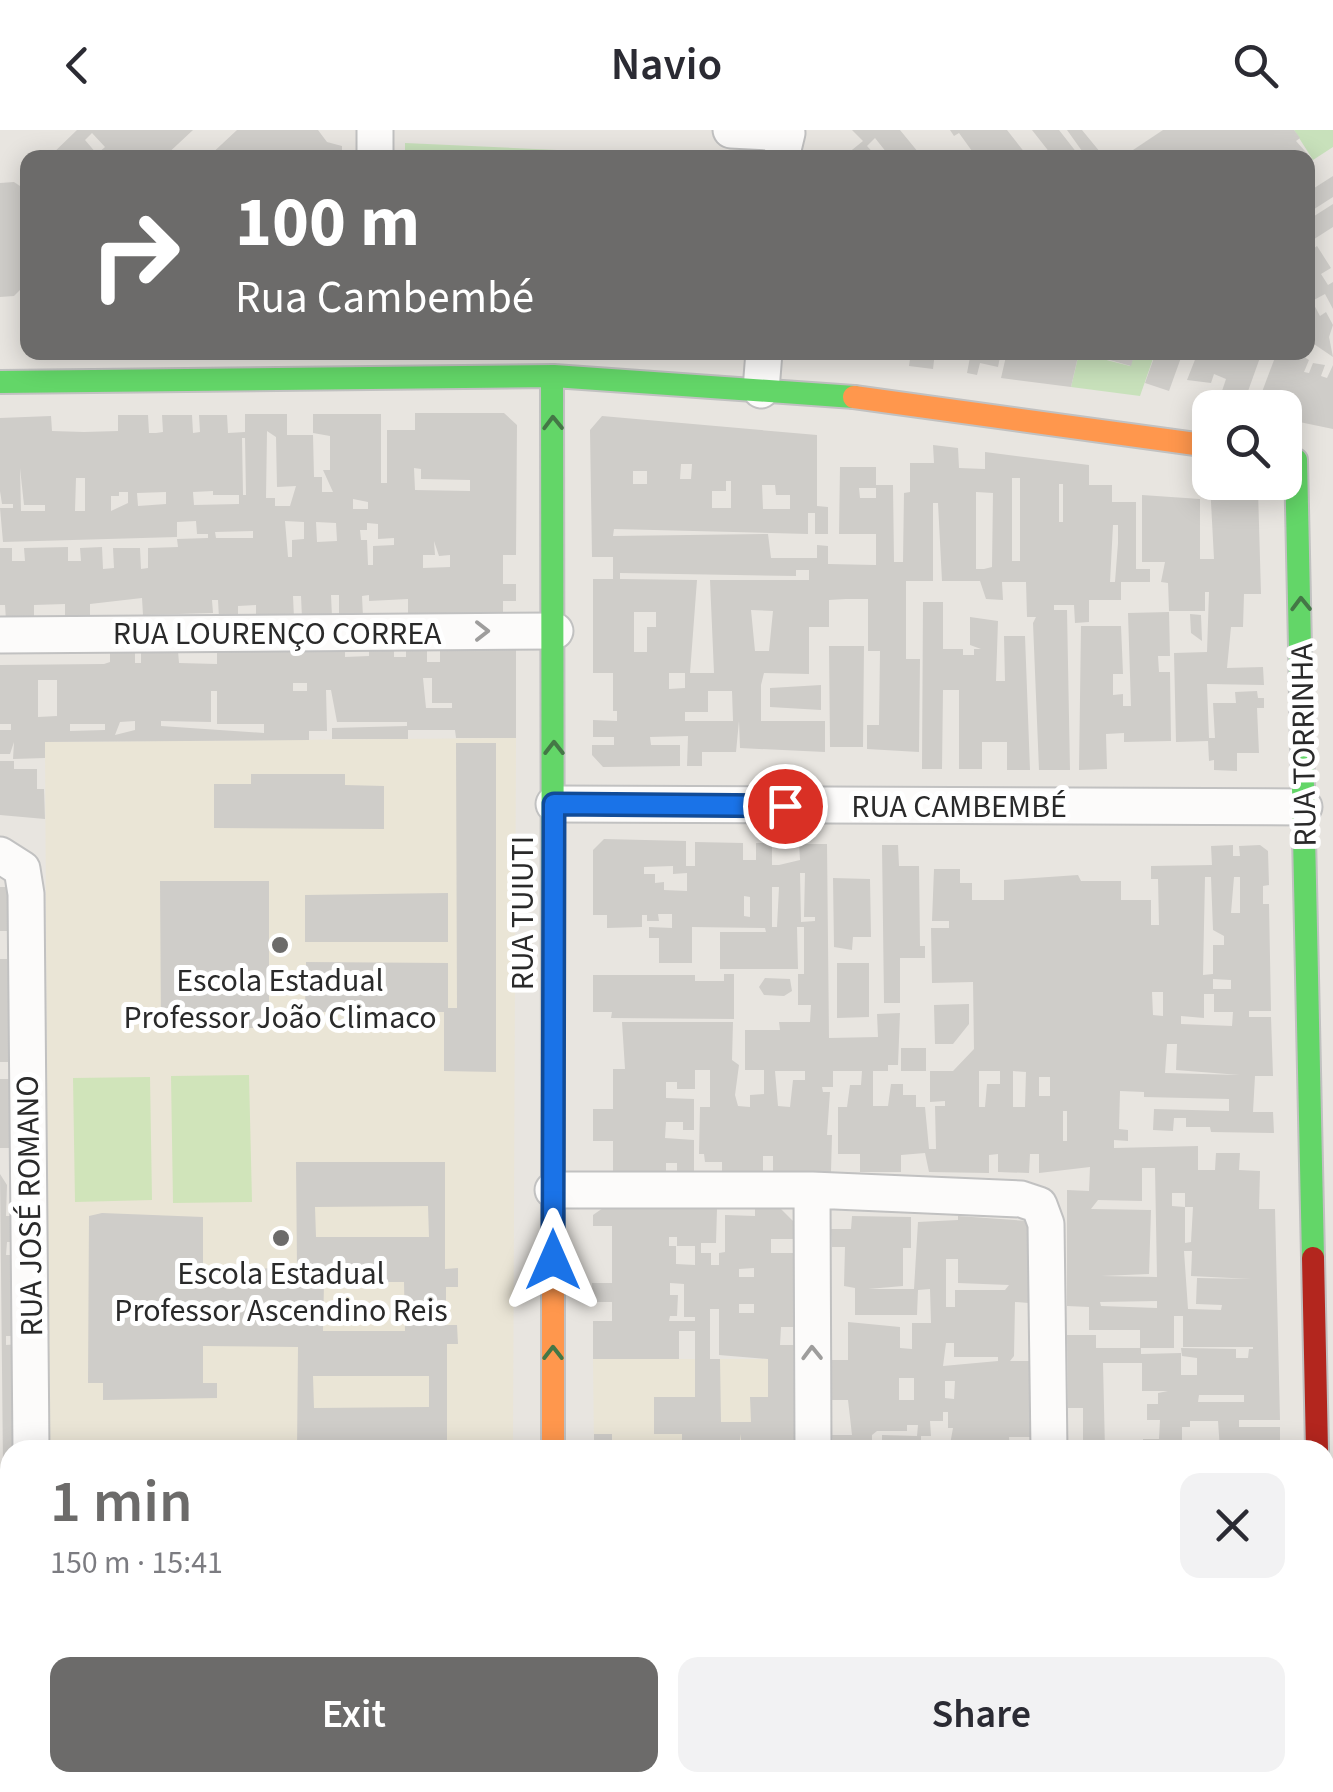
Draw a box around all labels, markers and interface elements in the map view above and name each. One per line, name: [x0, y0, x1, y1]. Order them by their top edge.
text: Navio: [611, 33, 722, 97]
icon: back: [50, 38, 105, 93]
icon: search: [1228, 38, 1283, 93]
text: 100 m: [235, 173, 420, 273]
icon: right: [70, 190, 200, 320]
text: Rua Cambembé: [235, 266, 534, 330]
map controls: [1192, 390, 1302, 500]
button: search: [1192, 390, 1302, 500]
one-way arrow: [542, 414, 564, 430]
one-way arrow: [1290, 596, 1311, 612]
street label: RUA LOURENÇO CORREA: [113, 611, 442, 657]
one-way arrow: [476, 620, 491, 642]
street label: RUA TORRINHA: [1279, 642, 1329, 847]
one-way arrow: [544, 739, 565, 755]
pin: [743, 764, 828, 849]
icon: arrive: [758, 779, 813, 834]
street label: RUA CAMBEMBÉ: [851, 784, 1067, 830]
street label: RUA TUIUTI: [500, 836, 546, 990]
marker: Escola Estadual Professor João Climaco: [269, 934, 291, 956]
place label: Escola Estadual Professor João Climaco: [123, 958, 437, 1041]
street label: RUA JOSÉ ROMANO: [5, 1075, 55, 1337]
position arrow: [501, 1208, 605, 1312]
marker: Escola Estadual Professor Ascendino Reis: [270, 1227, 292, 1249]
place label: Escola Estadual Professor Ascendino Reis: [114, 1251, 448, 1334]
one-way arrow: [542, 1344, 564, 1360]
one-way arrow: [801, 1344, 823, 1360]
text: 1 min: [50, 1460, 193, 1545]
button: close: [1180, 1473, 1285, 1578]
text: 150 m · 15:41: [50, 1540, 223, 1586]
button: Exit: [50, 1657, 658, 1772]
button: Share: [678, 1657, 1285, 1772]

